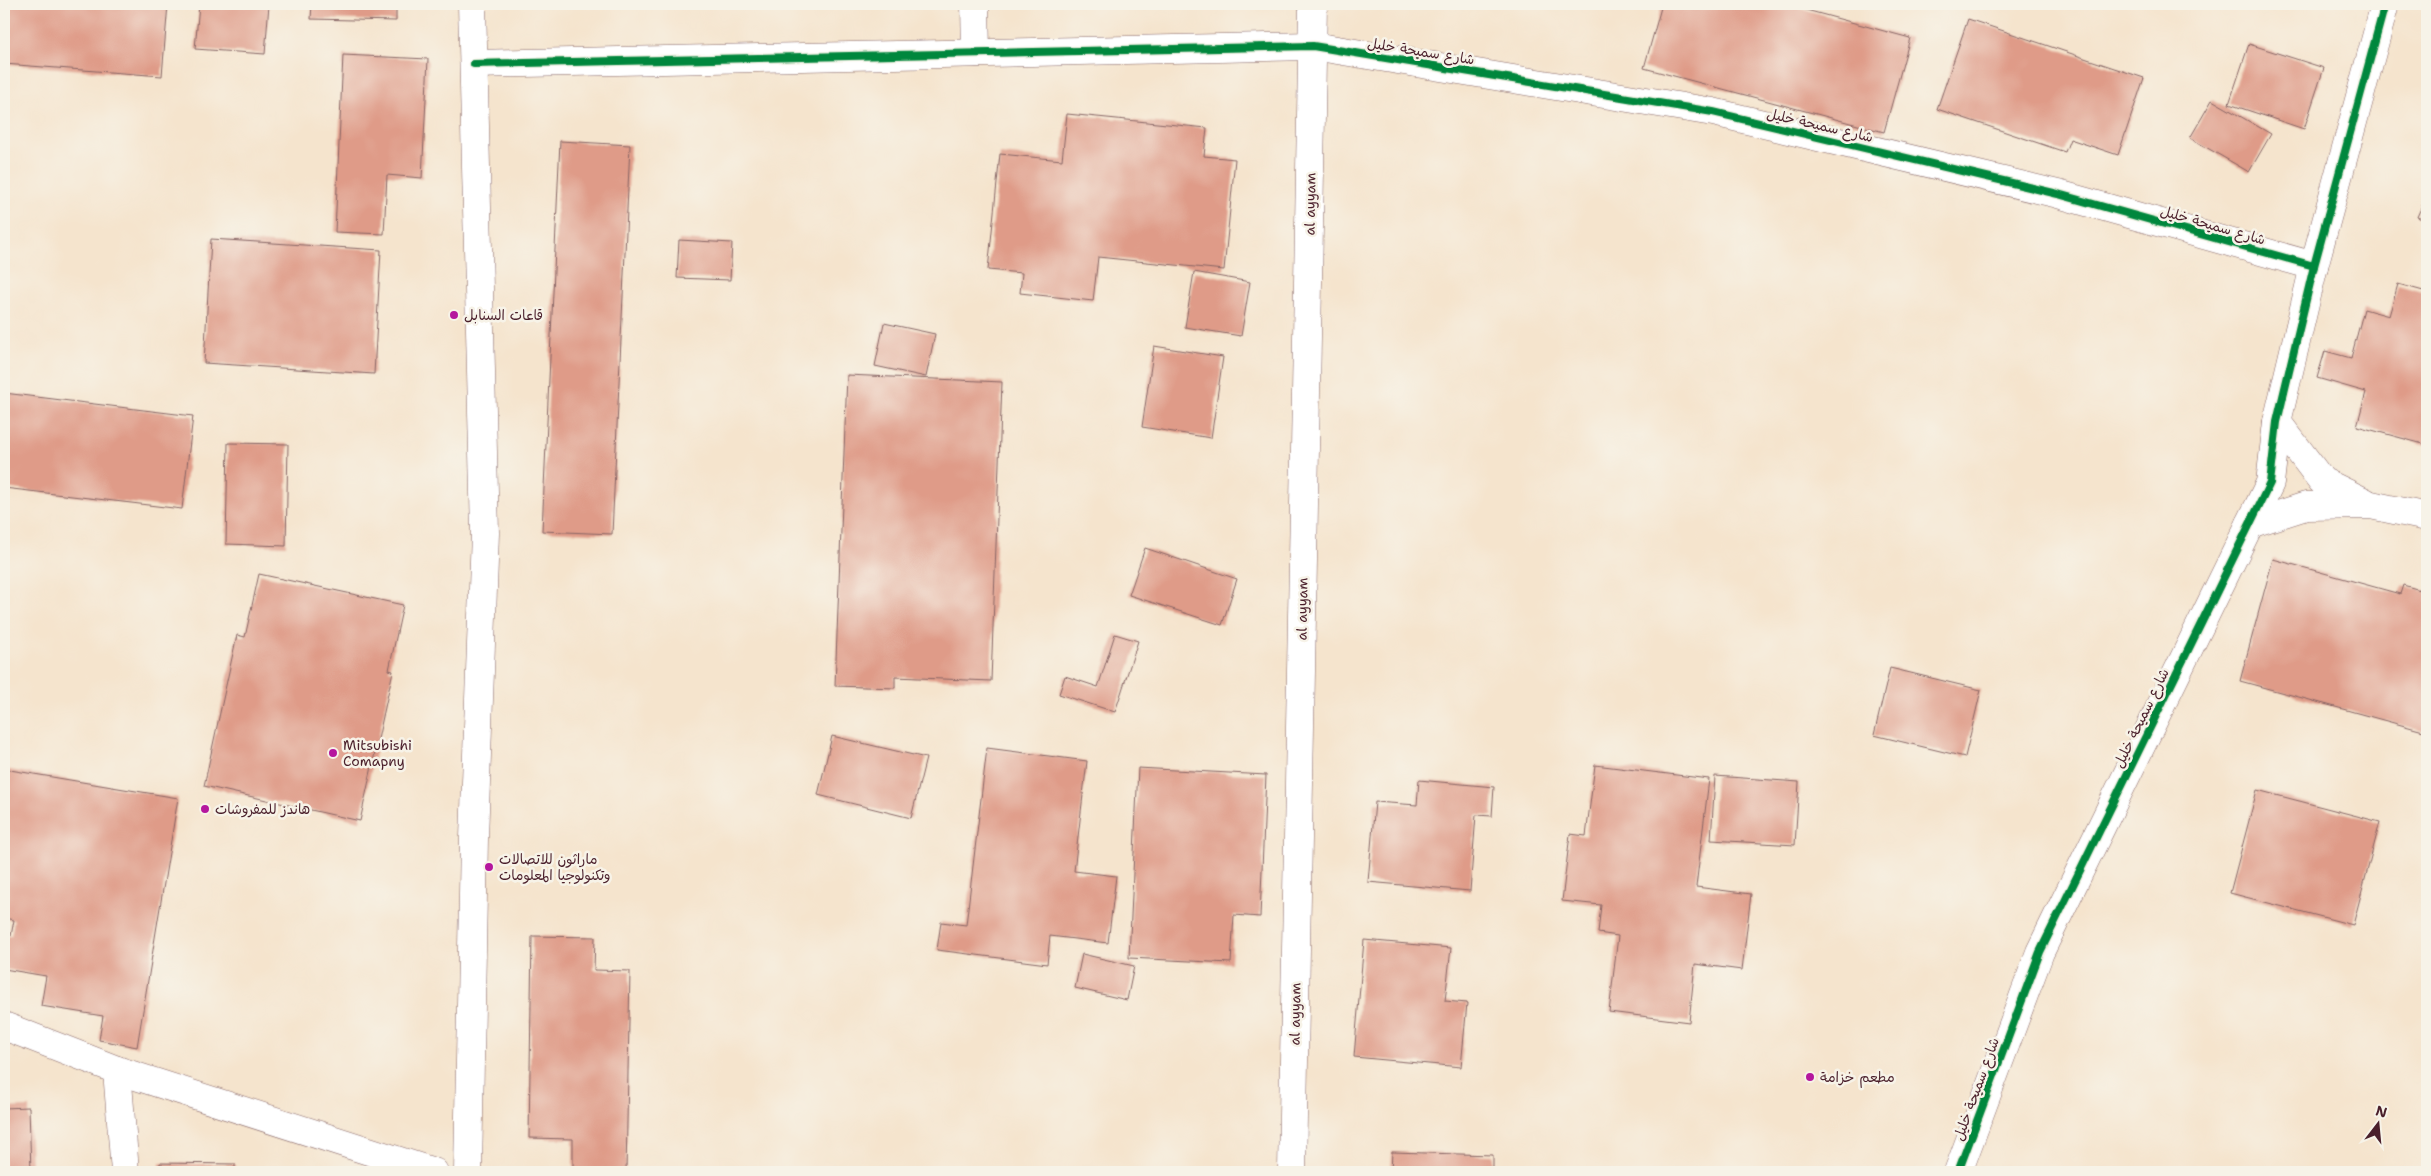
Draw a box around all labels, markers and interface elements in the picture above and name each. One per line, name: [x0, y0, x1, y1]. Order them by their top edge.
street label: شارع سميحة خليل: [1366, 34, 1476, 69]
street label: شارع سميحة خليل: [1765, 104, 1875, 147]
street label: al ayyam: [1300, 172, 1320, 236]
street label: شارع سميحة خليل: [2158, 201, 2268, 250]
place label: قاعات السنابل: [464, 306, 543, 324]
marker: قاعات السنابل: [448, 309, 460, 321]
street label: al ayyam: [1292, 577, 1312, 641]
street label: شارع سميحة خليل: [2109, 665, 2174, 771]
place label: Mitsubishi Comapny: [343, 736, 412, 770]
marker: Mitsubishi Comapny: [327, 747, 339, 759]
place label: هاندز للمفروشات: [215, 800, 310, 818]
marker: هاندز للمفروشات: [199, 803, 211, 815]
place label: ماراثون للاتصالات وتكنولوجيا المعلومات: [499, 850, 610, 884]
marker: ماراثون للاتصالات وتكنولوجيا المعلومات: [483, 861, 495, 873]
street label: al ayyam: [1285, 982, 1305, 1046]
street label: شارع سميحة خليل: [1949, 1035, 2004, 1143]
place label: مطعم خزامة: [1820, 1068, 1895, 1088]
marker: مطعم خزامة: [1804, 1071, 1816, 1083]
north arrow: [2354, 1098, 2404, 1148]
text: N: [2374, 1101, 2389, 1122]

